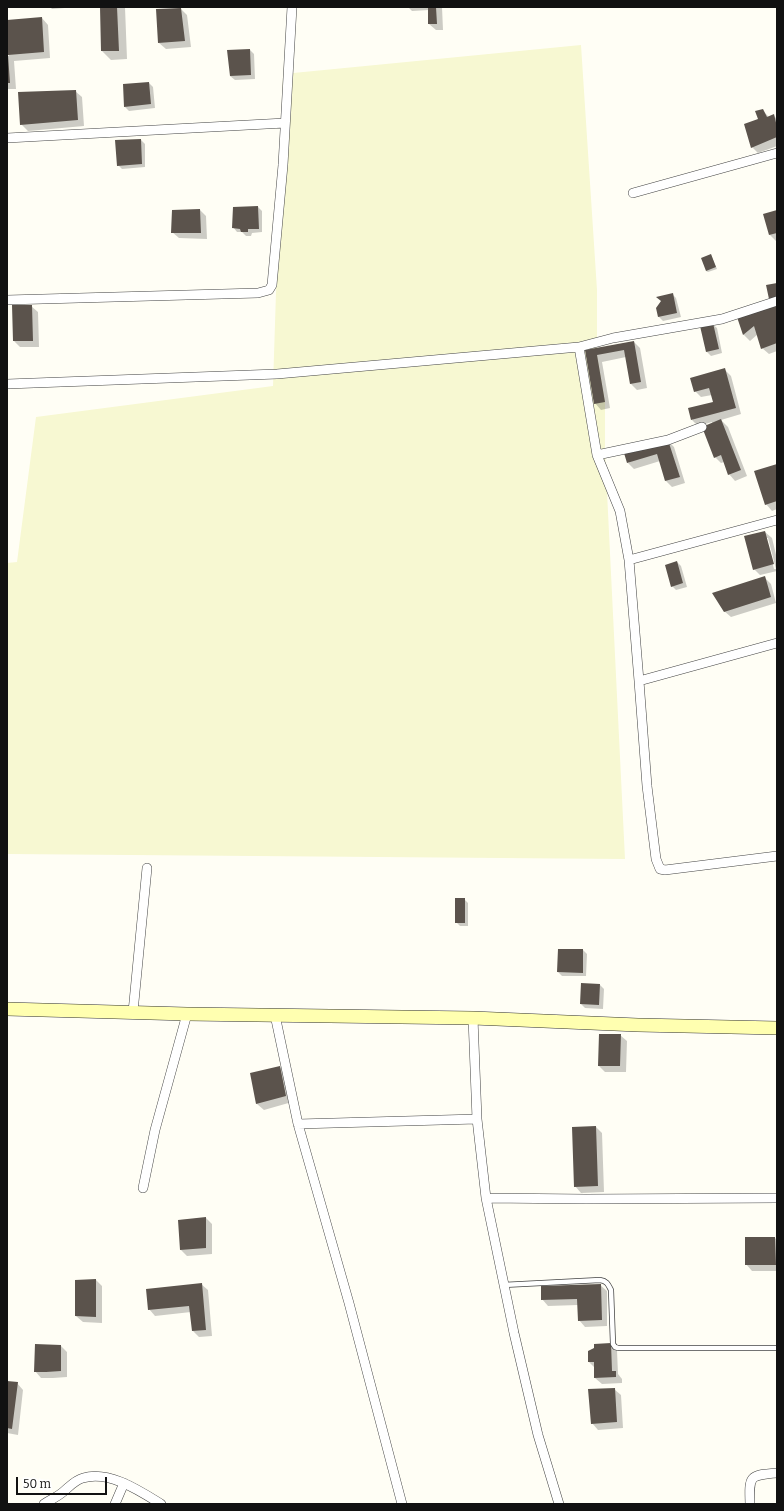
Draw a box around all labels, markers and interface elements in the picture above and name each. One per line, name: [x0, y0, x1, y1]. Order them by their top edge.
scale bar: [18, 1469, 109, 1495]
text: 50 m: [23, 1477, 51, 1491]

